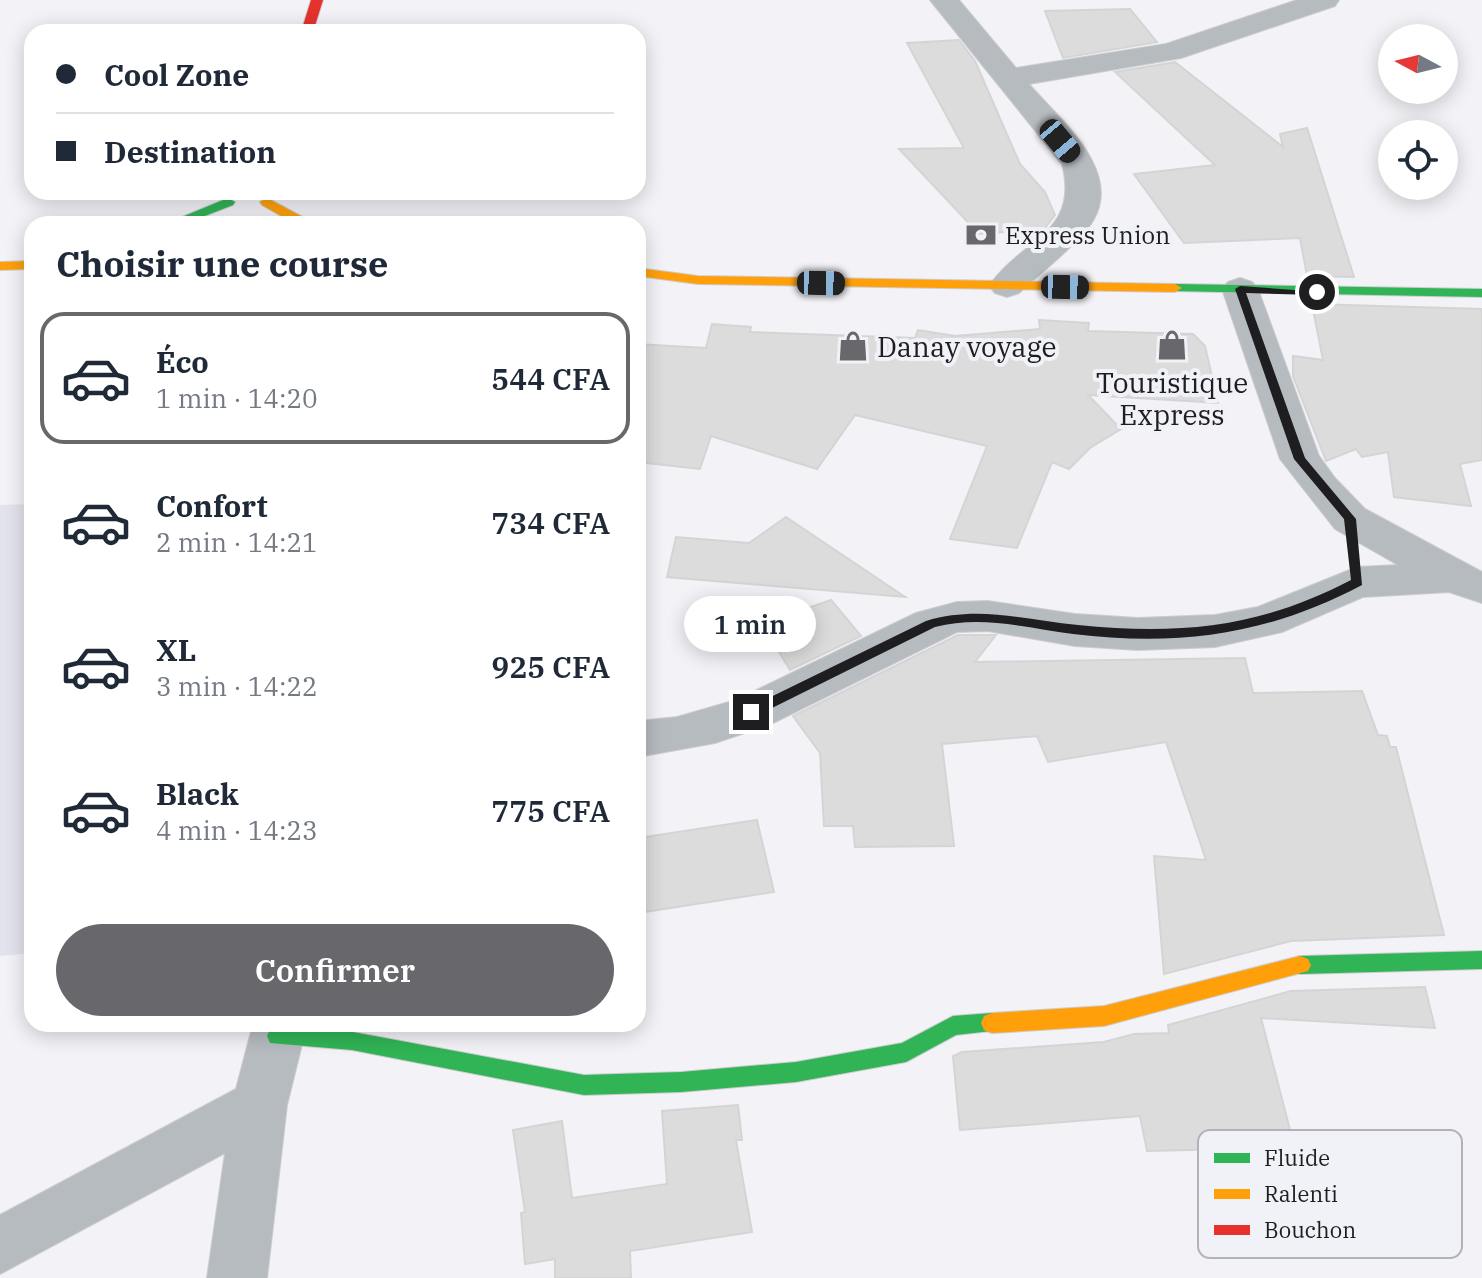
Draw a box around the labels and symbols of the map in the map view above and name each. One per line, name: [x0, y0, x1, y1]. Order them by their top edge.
north arrow: [1378, 24, 1458, 104]
car: [1035, 115, 1085, 167]
bank icon: Express Union: [964, 218, 998, 252]
place label: Express Union: [1005, 219, 1170, 251]
car: [797, 271, 845, 295]
route start: [1299, 274, 1335, 310]
car: [1041, 275, 1089, 299]
place label: Danay voyage: [877, 328, 1057, 365]
shop icon: Touristique Express: [1155, 328, 1189, 362]
shop icon: Danay voyage: [836, 329, 870, 363]
place label: Touristique Express: [1096, 364, 1248, 433]
callout: 1 min: [685, 596, 817, 652]
route end: [733, 694, 769, 730]
legend: [1198, 1130, 1462, 1258]
text: Fluide: [1264, 1143, 1330, 1172]
text: Ralenti: [1264, 1179, 1338, 1208]
text: Bouchon: [1264, 1215, 1356, 1244]

